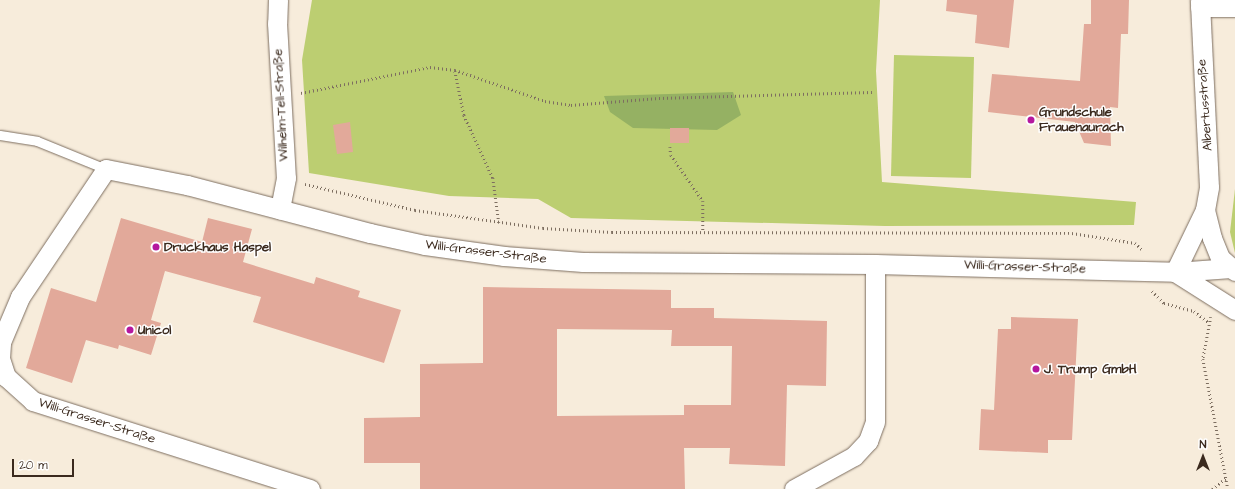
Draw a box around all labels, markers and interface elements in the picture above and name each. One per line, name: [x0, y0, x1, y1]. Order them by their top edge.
street label: Wilhelm-Tell-Straße: [270, 48, 292, 162]
street label: Albertusstraße: [1194, 59, 1216, 151]
place label: Grundschule Frauenaurach: [1039, 105, 1124, 136]
marker: Grundschule Frauenaurach: [1026, 115, 1036, 125]
street label: Willi-Grasser-Straße: [424, 237, 548, 267]
place label: Druckhaus Haspel: [164, 239, 271, 255]
marker: Druckhaus Haspel: [151, 242, 161, 252]
street label: Willi-Grasser-Straße: [964, 257, 1086, 277]
place label: Unicol: [138, 322, 171, 338]
marker: Unicol: [125, 325, 135, 335]
place label: J. Trump GmbH: [1044, 361, 1137, 377]
marker: J. Trump GmbH: [1031, 364, 1041, 374]
street label: Willi-Grasser-Straße: [37, 395, 157, 447]
north arrow: [1183, 437, 1223, 477]
text: N: [1200, 437, 1206, 452]
scale bar: [14, 451, 76, 477]
text: 20 m: [19, 457, 48, 474]

